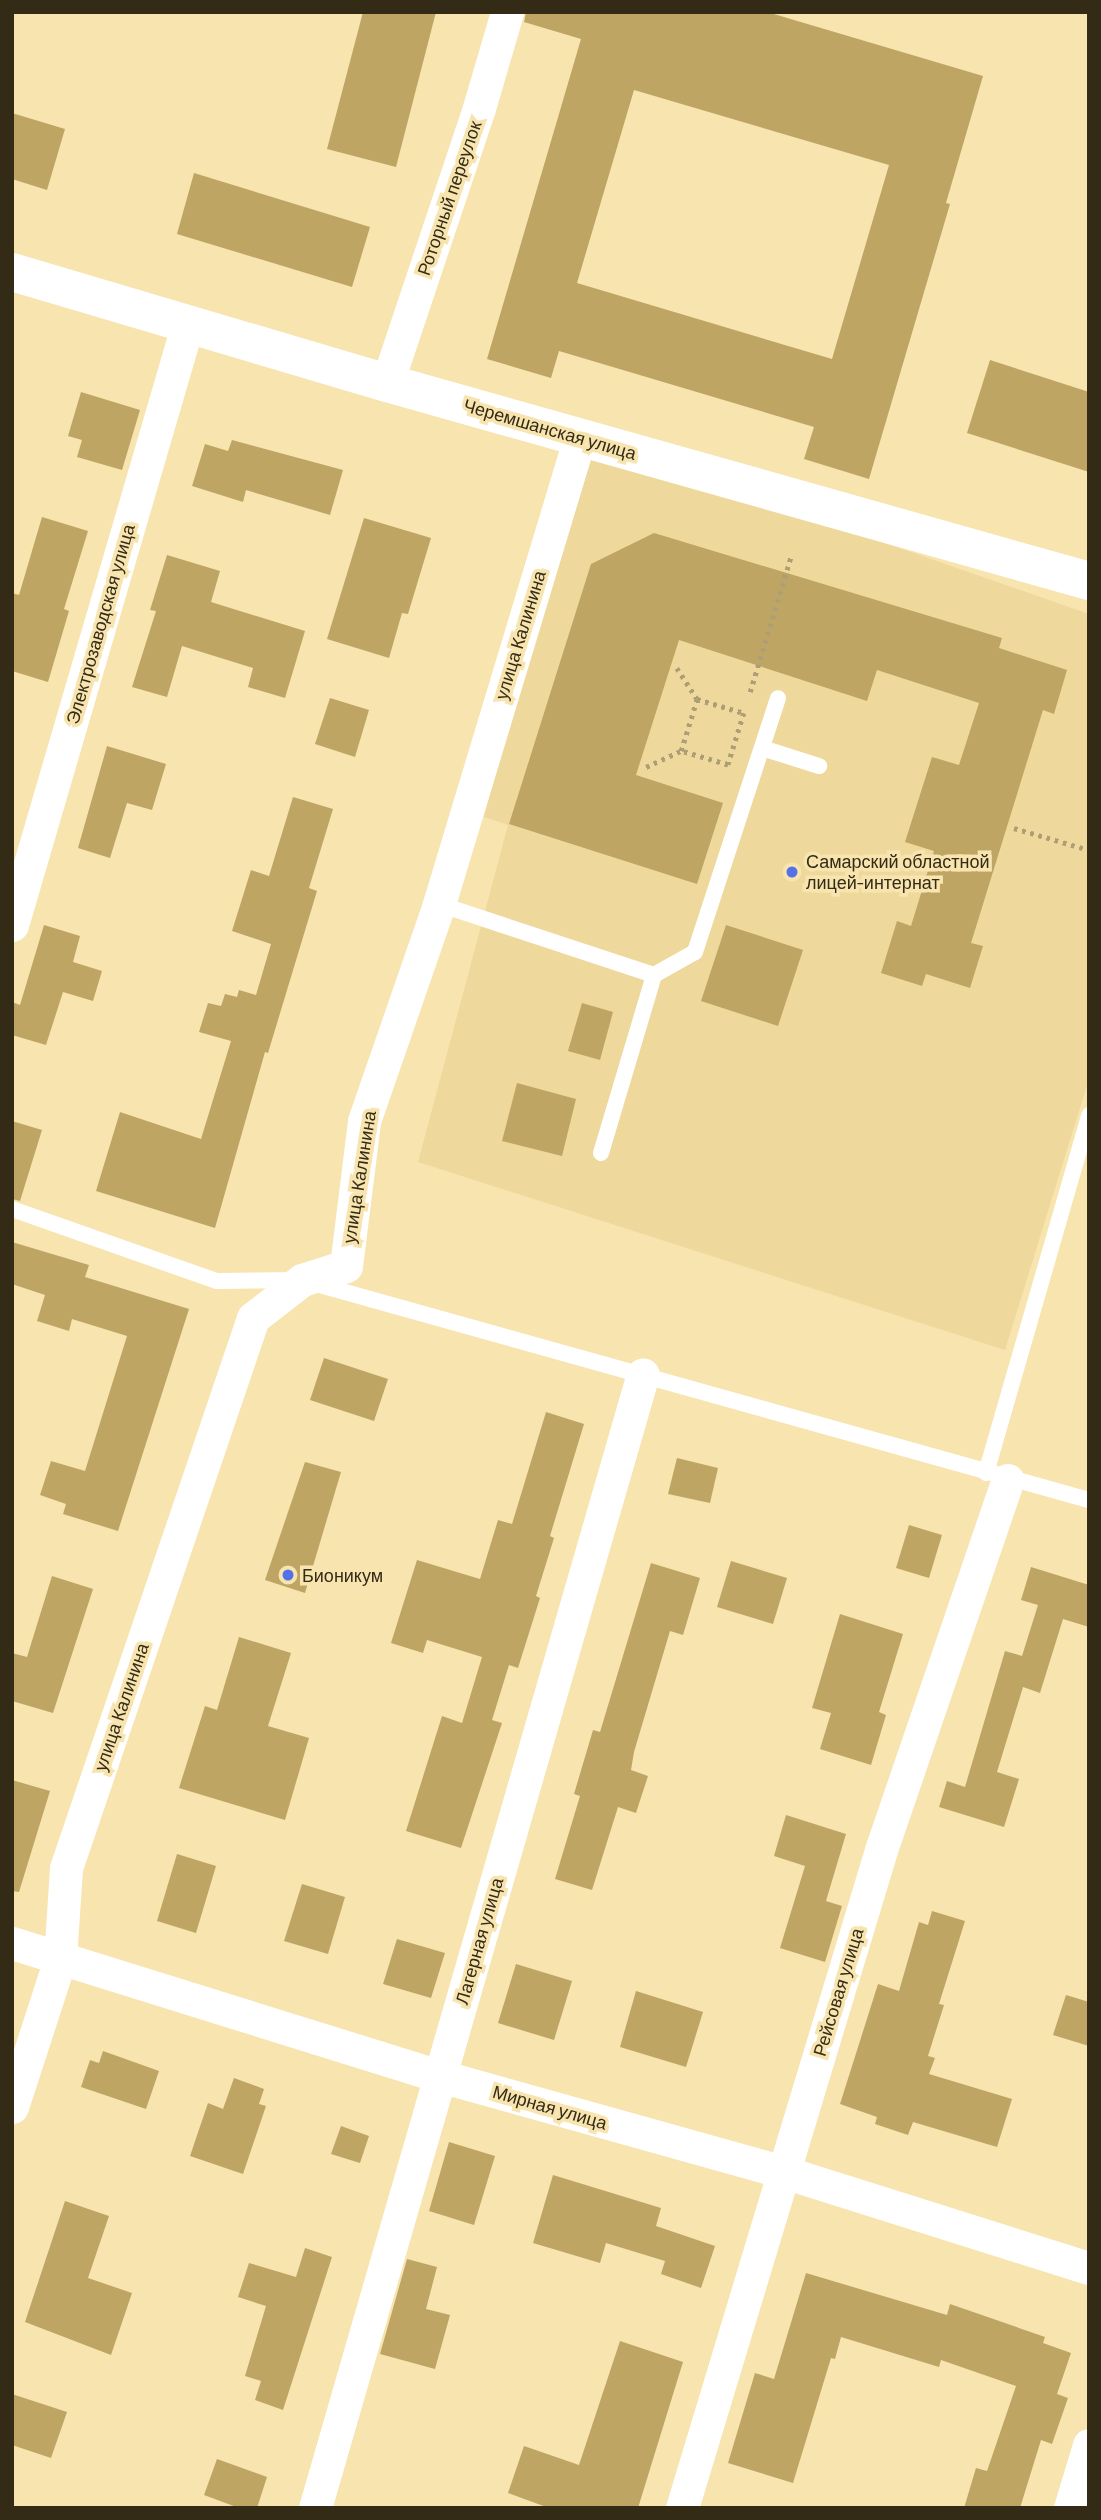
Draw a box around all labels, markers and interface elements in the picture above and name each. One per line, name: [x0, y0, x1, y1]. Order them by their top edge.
street label: Роторный переулок: [412, 118, 486, 278]
street label: Черемшанская улица: [461, 394, 639, 464]
street label: Электрозаводская улица: [61, 522, 139, 726]
street label: улица Калинина: [490, 568, 550, 702]
place label: Самарский областной лицей-интернат: [806, 851, 989, 894]
marker: Самарский областной лицей-интернат: [784, 864, 800, 880]
street label: улица Калинина: [338, 1109, 380, 1245]
place label: Бионикум: [302, 1564, 383, 1586]
marker: Бионикум: [280, 1567, 296, 1583]
street label: улица Калинина: [89, 1640, 153, 1774]
street label: Лагерная улица: [451, 1875, 507, 2007]
street label: Рейсовая улица: [808, 1925, 868, 2059]
street label: Мирная улица: [490, 2080, 610, 2134]

